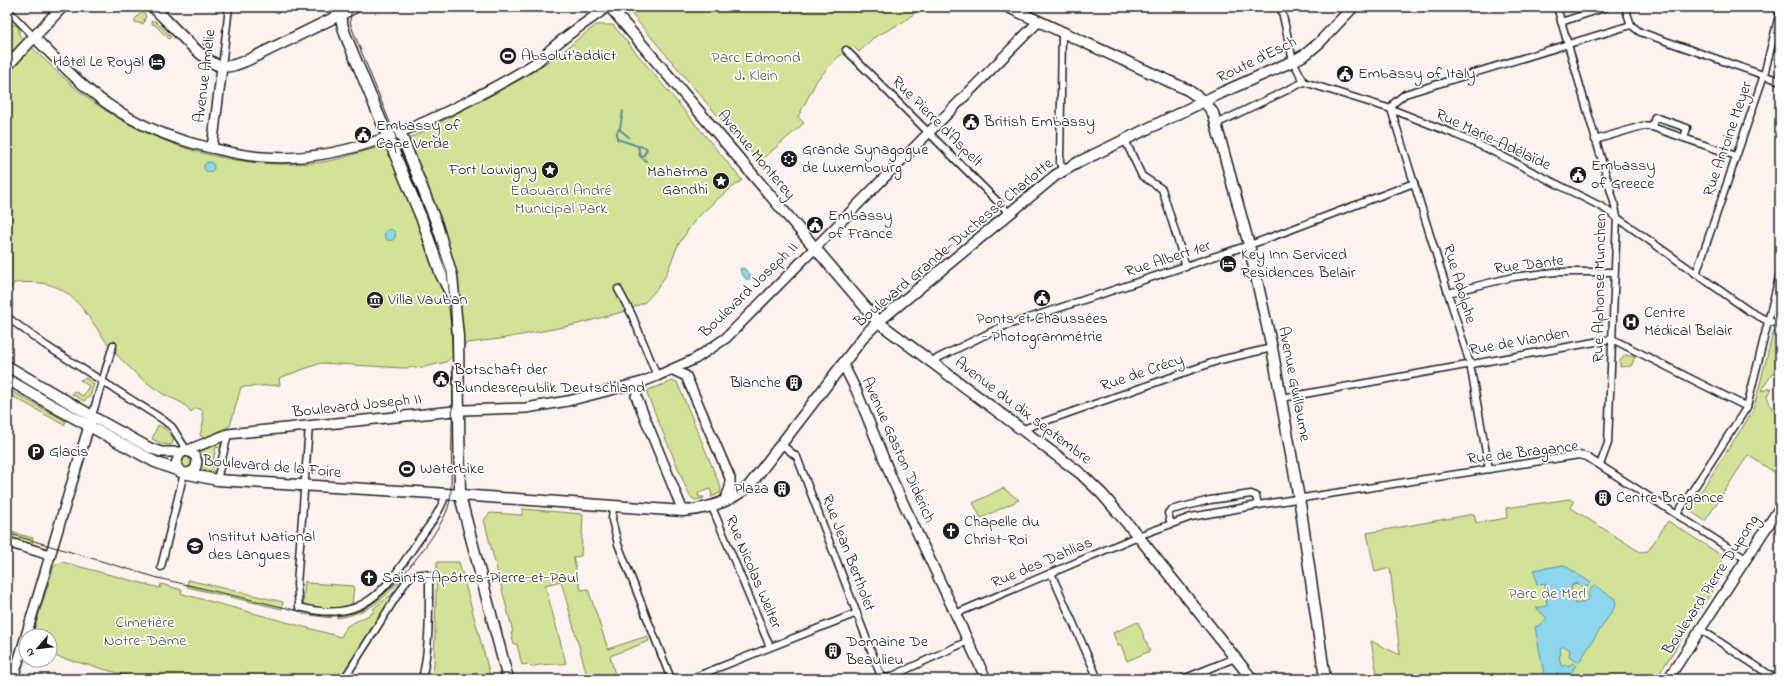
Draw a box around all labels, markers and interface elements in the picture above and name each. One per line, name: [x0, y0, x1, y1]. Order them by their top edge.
street label: Avenue Amélie: [187, 27, 223, 124]
street label: Route d'Esch: [1213, 30, 1301, 90]
place label: Absolut'addict: [521, 44, 617, 68]
sports icon: Absolut'addict: [498, 46, 518, 66]
park label: Parc Edmond J. Klein: [711, 46, 801, 88]
place label: Hôtel Le Royal: [53, 50, 144, 74]
hotel icon: Hôtel Le Royal: [147, 52, 167, 72]
place label: Embassy of Italy: [1358, 62, 1476, 86]
public building icon: Embassy of Italy: [1335, 64, 1355, 84]
street label: Rue Pierre d'Aspelt: [886, 71, 989, 174]
street label: Rue Antoine Meyer: [1697, 78, 1759, 200]
street label: Rue Marie-Adélaïde: [1431, 103, 1555, 178]
street label: Avenue Monterey: [711, 105, 801, 205]
place label: British Embassy: [983, 110, 1095, 134]
public building icon: British Embassy: [961, 112, 981, 132]
place label: Embassy of Cape Verde: [376, 114, 461, 156]
public building icon: Embassy of Cape Verde: [353, 125, 373, 145]
place label: Grande Synagogue de Luxembourg: [802, 138, 929, 180]
synagogue icon: Grande Synagogue de Luxembourg: [779, 149, 799, 169]
street label: Boulevard Grande-Duchesse Charlotte: [848, 152, 1059, 334]
place label: Embassy of Greece: [1591, 154, 1655, 196]
place label: Fort Louvigny: [448, 158, 537, 182]
place icon: Fort Louvigny: [540, 160, 560, 180]
place label: Mahatma Gandhi: [647, 160, 708, 202]
public building icon: Embassy of Greece: [1568, 165, 1588, 185]
place icon: Mahatma Gandhi: [711, 171, 731, 191]
park label: Edouard André Municipal Park: [510, 179, 613, 221]
place label: Embassy of France: [828, 204, 893, 246]
street label: Rue Alphonse Munchen: [1587, 213, 1613, 363]
public building icon: Embassy of France: [805, 215, 825, 235]
street label: Rue Albert 1er: [1122, 234, 1214, 284]
street label: Boulevard Joseph II: [693, 236, 804, 344]
street label: Rue Adolphe: [1436, 242, 1483, 327]
place label: Key Inn Serviced Residences Belair: [1241, 243, 1356, 285]
street label: Rue Dante: [1493, 249, 1566, 281]
hotel icon: Key Inn Serviced Residences Belair: [1218, 254, 1238, 274]
place label: Villa Vauban: [387, 288, 468, 312]
public building icon: Ponts et Chaussées - Photogrammétrie: [1032, 288, 1052, 308]
museum icon: Villa Vauban: [365, 290, 385, 310]
place label: Centre Médical Belair: [1644, 301, 1732, 343]
place label: Ponts et Chaussées - Photogrammétrie: [976, 307, 1108, 349]
hospital icon: Centre Médical Belair: [1621, 312, 1641, 332]
street label: Rue de Vianden: [1467, 321, 1571, 363]
street label: Avenue Guillaume: [1271, 324, 1317, 444]
street label: Rue de Crécy: [1097, 348, 1187, 398]
street label: Avenue du dix septembre: [949, 351, 1097, 471]
place label: Botschaft der Bundesrepublik Deutschland: [453, 358, 645, 400]
public building icon: Botschaft der Bundesrepublik Deutschland: [431, 369, 451, 389]
place label: Blanche: [729, 371, 782, 395]
building icon: Blanche: [784, 373, 804, 393]
street label: Avenue Gaston Diderich: [855, 373, 941, 527]
street label: Boulevard Joseph II: [290, 387, 423, 425]
street label: Rue de Bragance: [1466, 434, 1581, 472]
place label: Glacis: [49, 440, 89, 464]
parking icon: Glacis: [26, 442, 46, 462]
street label: Boulevard de la Foire: [201, 449, 343, 485]
place label: Waterbike: [420, 457, 485, 481]
sports icon: Waterbike: [397, 459, 417, 479]
place label: Plaza: [734, 477, 769, 501]
building icon: Plaza: [772, 479, 792, 499]
place label: Centre Bragance: [1616, 486, 1725, 510]
building icon: Centre Bragance: [1593, 488, 1613, 508]
street label: Rue Jean Bertholet: [815, 491, 882, 616]
place label: Chapelle du Christ-Roi: [964, 510, 1040, 552]
street label: Boulevard Pierre Dupong: [1656, 510, 1766, 661]
street label: Rue Nicolas Welter: [718, 512, 788, 632]
church icon: Chapelle du Christ-Roi: [941, 521, 961, 541]
place label: Institut National des Langues: [208, 525, 315, 567]
street label: Rue des Dahlias: [988, 531, 1096, 595]
school or university icon: Institut National des Langues: [185, 536, 205, 556]
place label: Saints-Apôtres-Pierre-et-Paul: [382, 566, 579, 590]
church icon: Saints-Apôtres-Pierre-et-Paul: [359, 568, 379, 588]
park label: Parc de Merl: [1508, 582, 1586, 606]
park label: Cimetière Notre-Dame: [104, 611, 187, 653]
north arrow: [18, 628, 58, 668]
place label: Domaine De Beaulieu: [845, 630, 929, 672]
building icon: Domaine De Beaulieu: [823, 641, 843, 661]
text: N: [21, 645, 39, 659]

